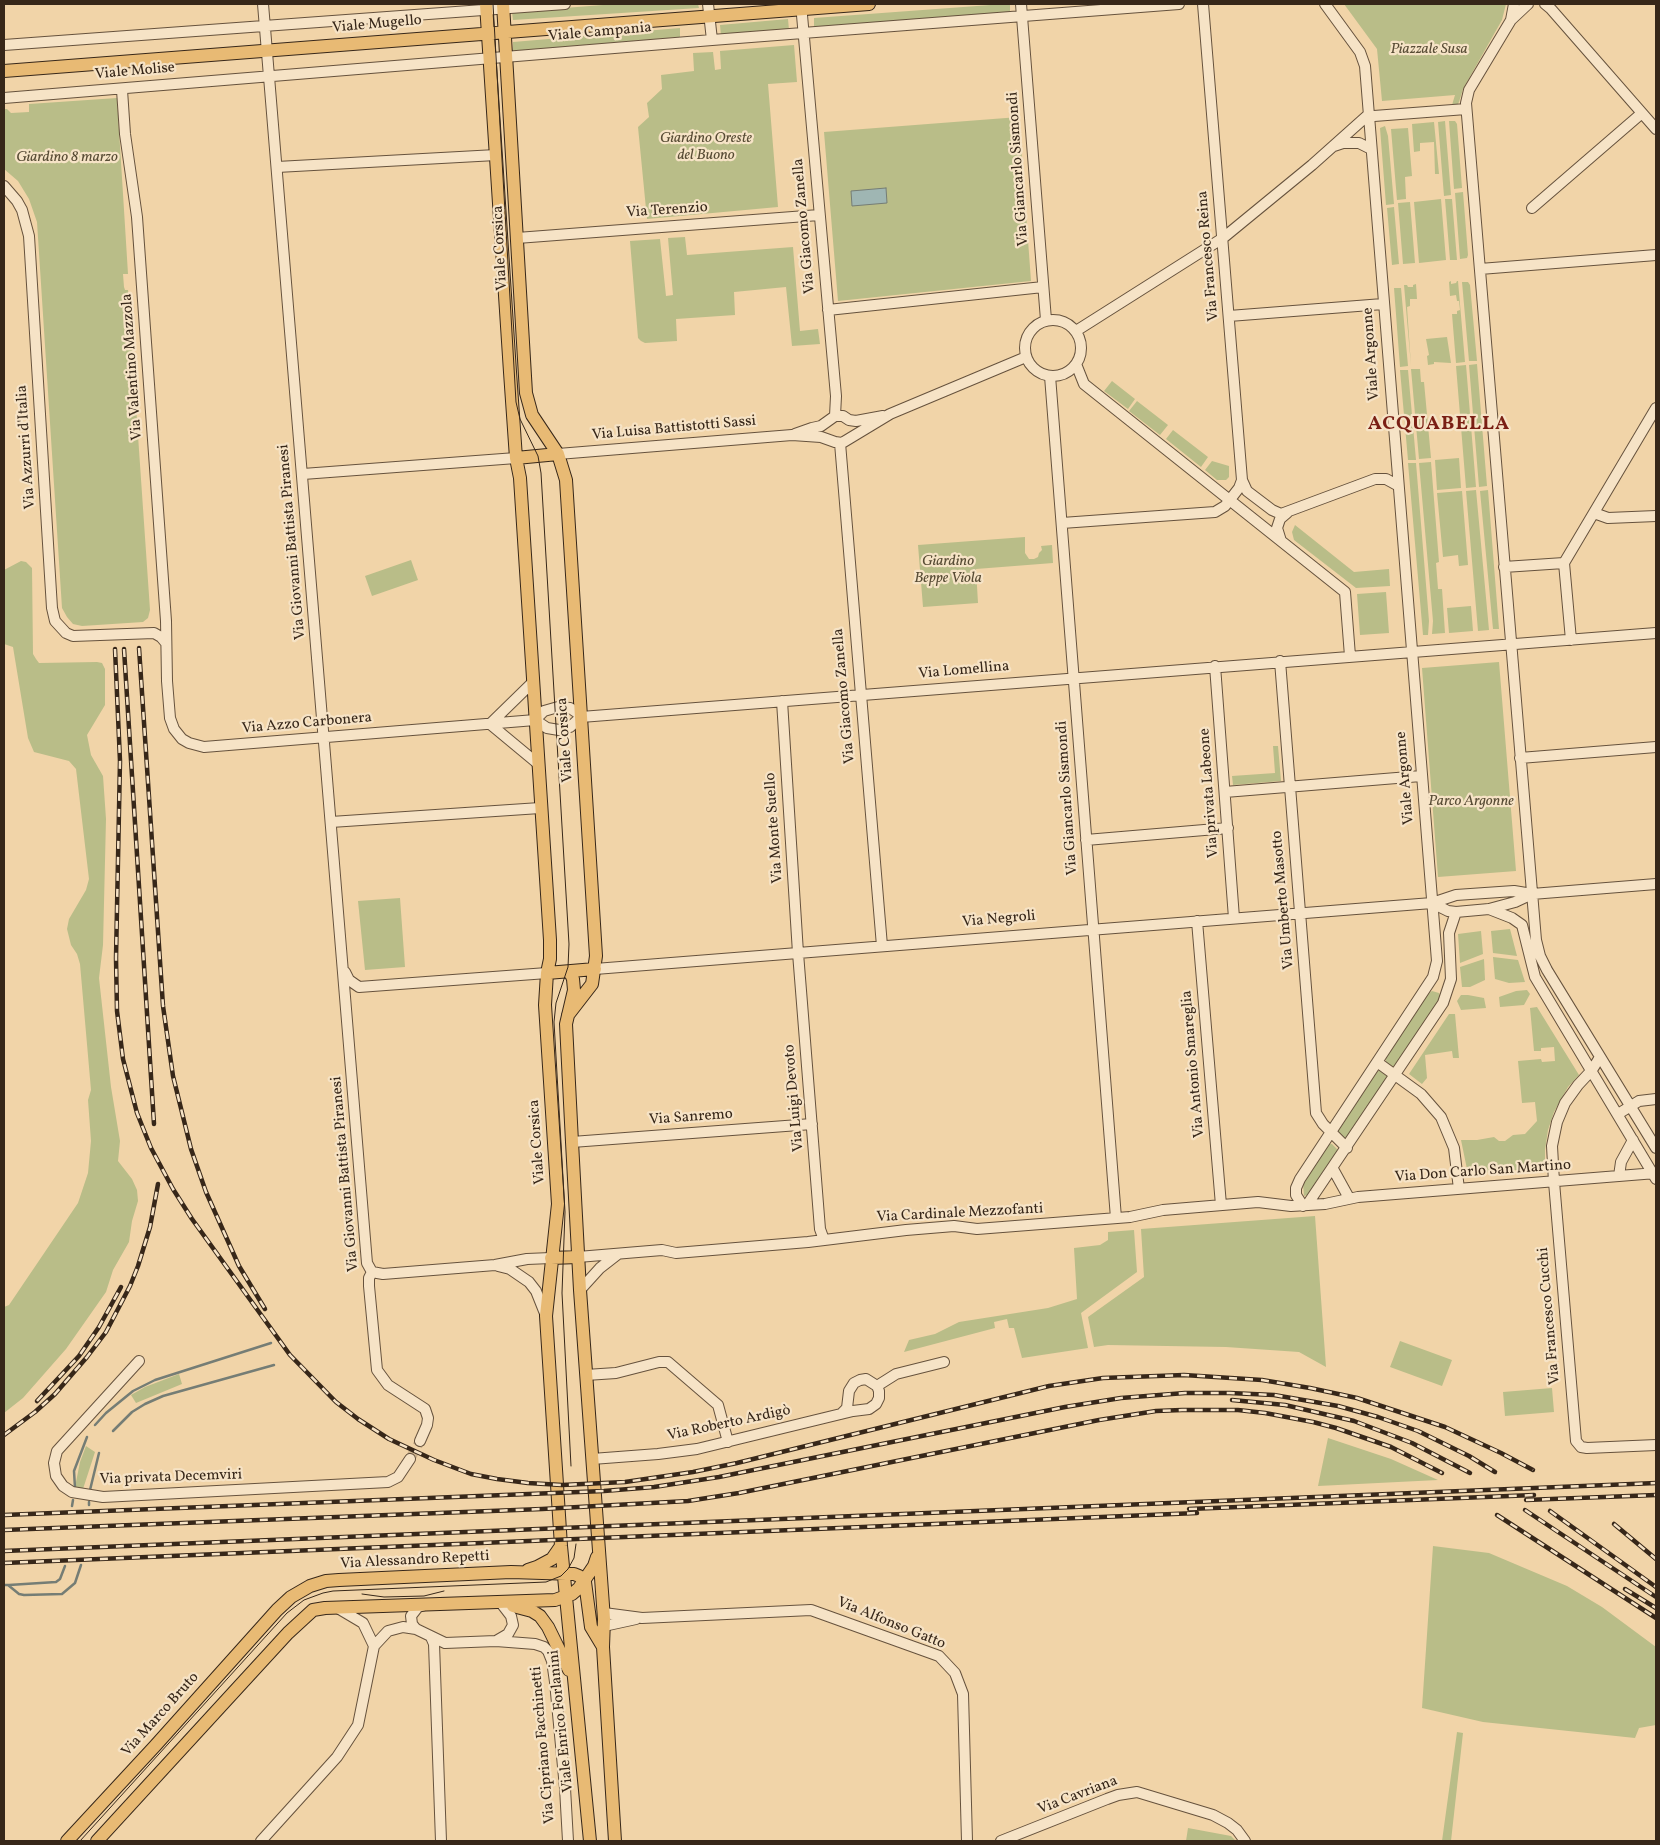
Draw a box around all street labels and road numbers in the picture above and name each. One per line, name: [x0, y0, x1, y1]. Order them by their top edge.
street label: Viale Mugello: [331, 12, 423, 38]
street label: Viale Campania: [548, 20, 652, 46]
street label: Viale Molise: [94, 60, 176, 84]
street label: Via Giancarlo Sismondi: [1005, 91, 1033, 247]
street label: Via Giacomo Zanella: [790, 158, 820, 294]
street label: Via Francesco Reina: [1194, 190, 1224, 322]
street label: Via Terenzio: [626, 199, 708, 223]
street label: Viale Corsica: [490, 205, 512, 291]
street label: Via Valentino Mazzola: [119, 293, 147, 441]
street label: Viale Argonne: [1360, 307, 1384, 401]
street label: Via Azzurri d'Italia: [14, 384, 40, 510]
street label: Via Luisa Battistotti Sassi: [591, 413, 757, 445]
street label: Via Giovanni Battista Piranesi: [275, 443, 311, 641]
street label: Via Giacomo Zanella: [830, 628, 860, 764]
street label: Via Lomellina: [918, 658, 1010, 684]
street label: Viale Corsica: [554, 697, 578, 783]
street label: Via Azzo Carbonera: [241, 709, 373, 739]
street label: Via Giancarlo Sismondi: [1054, 720, 1082, 876]
street label: Via privata Labeone: [1196, 728, 1224, 858]
street label: Viale Argonne: [1393, 731, 1419, 825]
street label: Via Monte Suello: [762, 772, 788, 884]
street label: Via Umberto Masotto: [1269, 830, 1299, 970]
street label: Via Negroli: [962, 908, 1036, 932]
street label: Via Antonio Smareglia: [1179, 989, 1209, 1139]
street label: Via Luigi Devoto: [781, 1044, 809, 1152]
street label: Via Giovanni Battista Piranesi: [328, 1075, 364, 1273]
street label: Viale Corsica: [526, 1099, 550, 1185]
street label: Via Sanremo: [649, 1106, 733, 1130]
street label: Via Don Carlo San Martino: [1394, 1157, 1572, 1187]
street label: Via Cardinale Mezzofanti: [876, 1201, 1044, 1227]
street label: Via Francesco Cucchi: [1535, 1247, 1565, 1385]
street label: Via Roberto Ardigò: [666, 1402, 792, 1446]
street label: Via privata Decemviri: [99, 1467, 243, 1489]
street label: Via Alessandro Repetti: [340, 1548, 490, 1574]
street label: Via Alfonso Gatto: [834, 1594, 948, 1654]
street label: Viale Enrico Forlanini: [546, 1649, 578, 1793]
street label: Via Cipriano Facchinetti: [528, 1665, 560, 1825]
street label: Via Marco Bruto: [118, 1669, 204, 1761]
street label: Via Cavriana: [1036, 1773, 1120, 1819]

